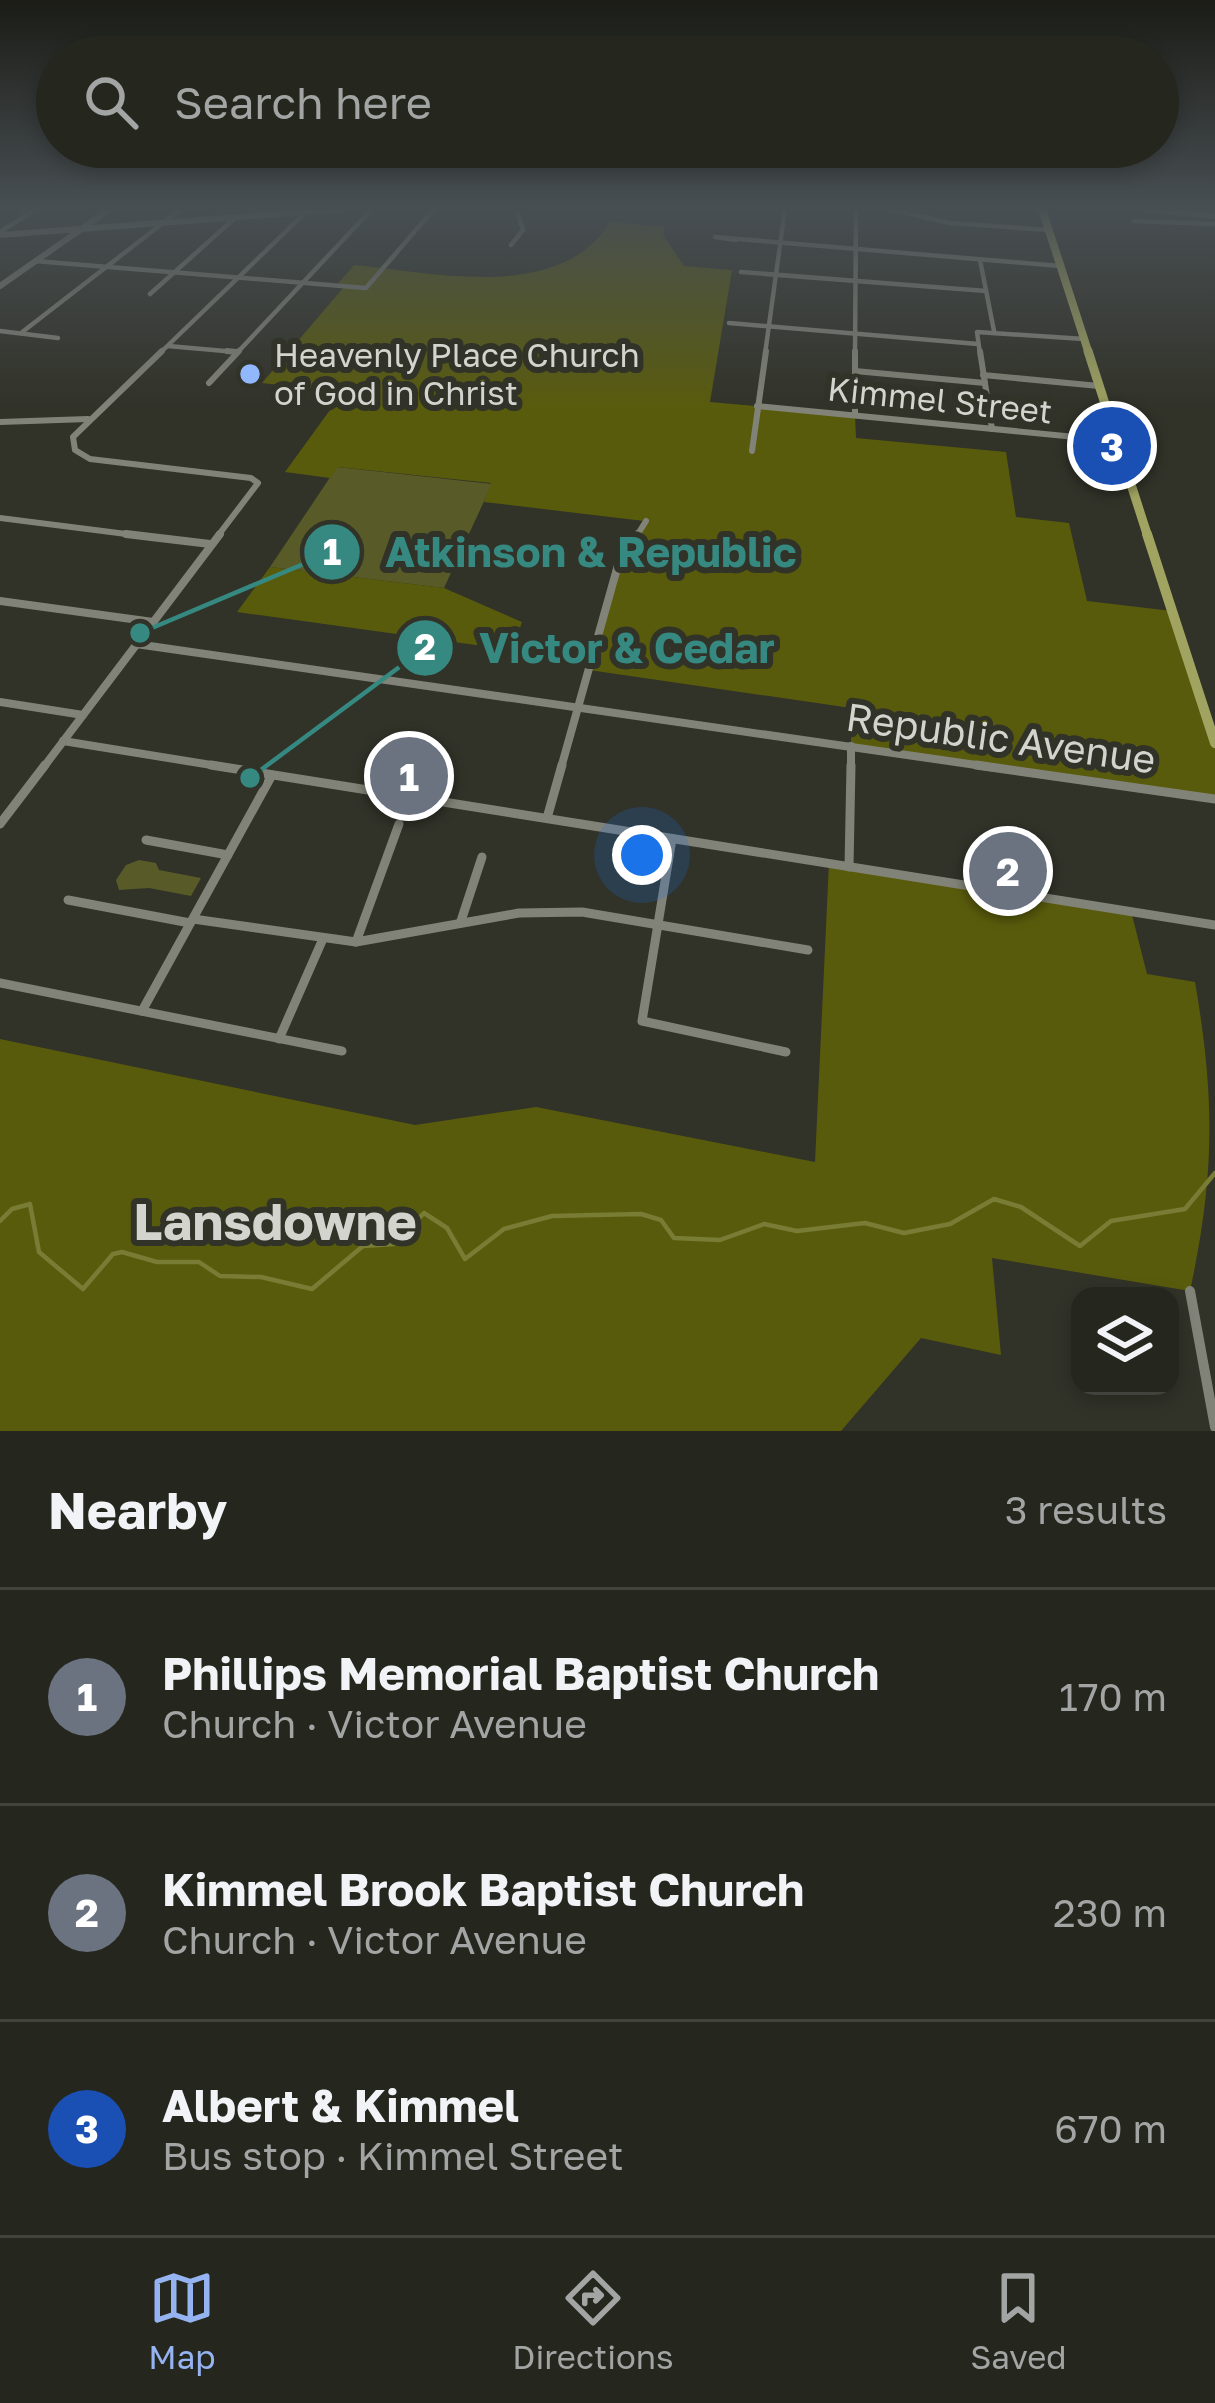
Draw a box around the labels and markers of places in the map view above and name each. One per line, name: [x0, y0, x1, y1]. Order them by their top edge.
place label: Heavenly Place Church of God in Christ: [274, 335, 640, 412]
marker: Heavenly Place Church of God in Christ: [237, 361, 263, 387]
pin: 3: [1073, 401, 1151, 491]
callout: Atkinson & Republic: [302, 513, 821, 591]
callout: Victor & Cedar: [395, 609, 799, 687]
pin: 1: [370, 731, 448, 821]
pin: 2: [969, 826, 1047, 916]

